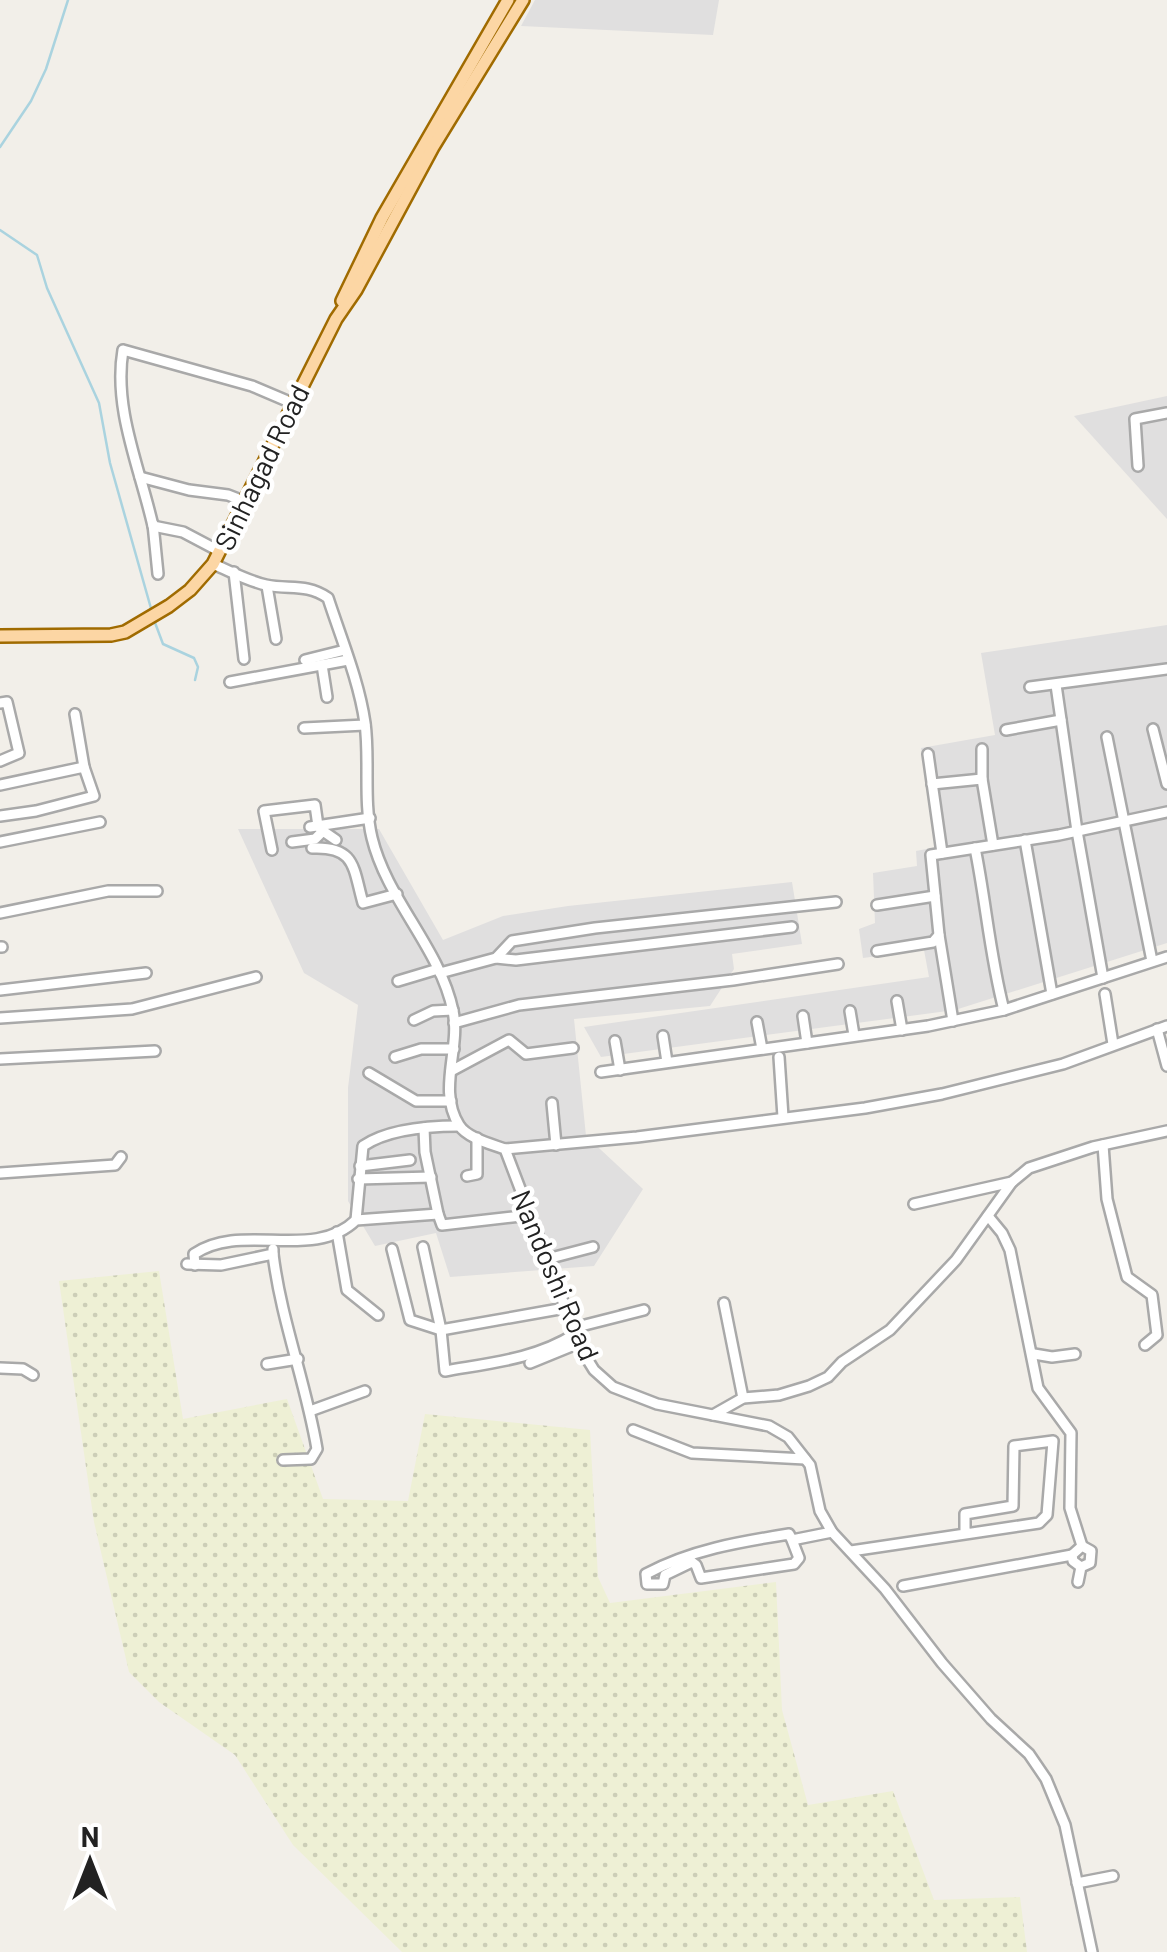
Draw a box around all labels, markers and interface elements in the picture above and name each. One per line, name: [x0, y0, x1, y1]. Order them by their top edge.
street label: Sinhagad Road: [206, 379, 316, 555]
street label: Nandoshi Road: [505, 1185, 607, 1365]
north arrow: [40, 1812, 140, 1912]
text: N: [81, 1819, 99, 1853]

